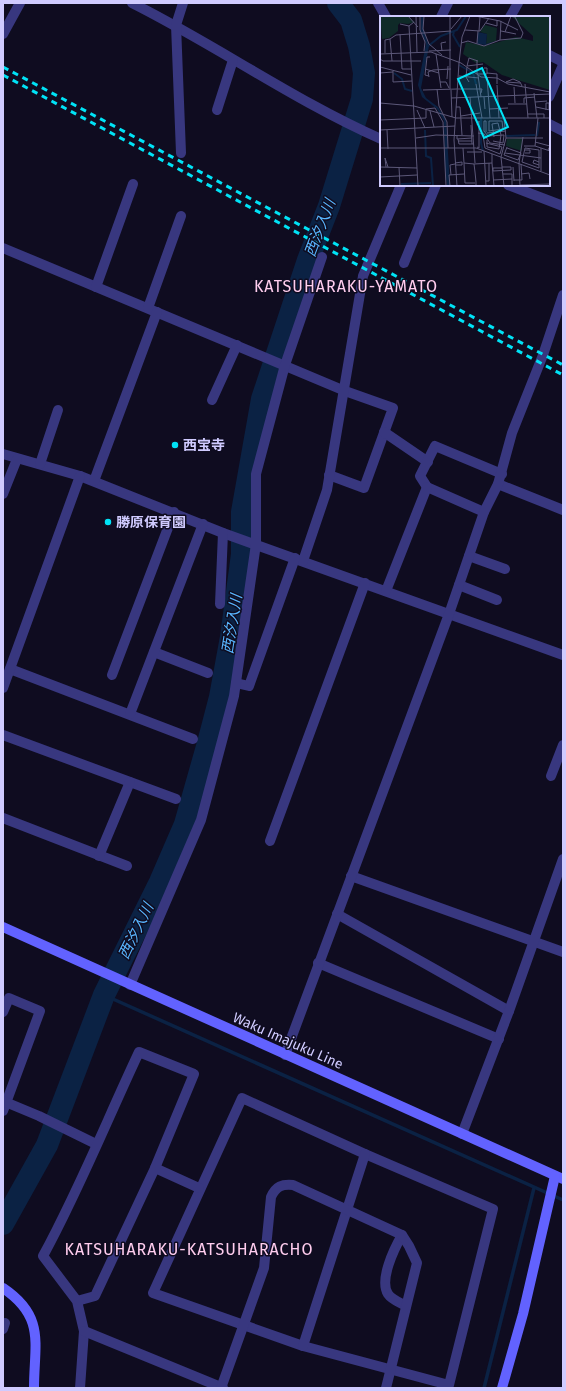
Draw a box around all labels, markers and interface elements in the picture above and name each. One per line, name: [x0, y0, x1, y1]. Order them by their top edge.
inset map: [380, 16, 550, 186]
water label: 西汐入川: [301, 195, 340, 259]
district label: KATSUHARAKU-YAMATO: [254, 277, 438, 296]
place label: 西宝寺: [183, 437, 225, 454]
marker: 西宝寺: [170, 440, 180, 450]
place label: 勝原保育園: [116, 514, 186, 531]
marker: 勝原保育園: [103, 517, 113, 527]
water label: 西汐入川: [218, 591, 246, 655]
water label: 西汐入川: [115, 898, 158, 962]
street label: Waku Imajuku Line: [230, 1009, 346, 1073]
district label: KATSUHARAKU-KATSUHARACHO: [64, 1240, 314, 1259]

